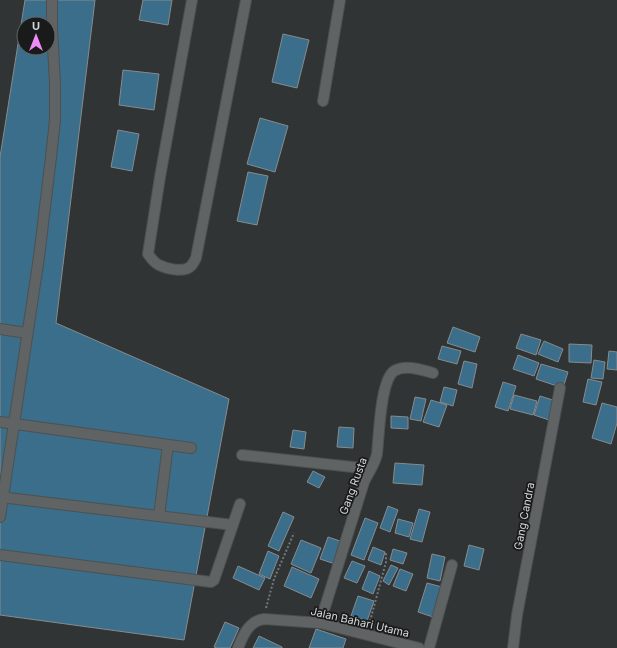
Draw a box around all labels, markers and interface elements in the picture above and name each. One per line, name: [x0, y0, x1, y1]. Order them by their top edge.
north arrow: [16, 16, 56, 56]
text: U: [32, 19, 40, 33]
street label: Gang Rusta: [336, 455, 370, 517]
street label: Gang Candra: [511, 481, 537, 551]
street label: Jalan Bahari Utama: [309, 604, 411, 640]

